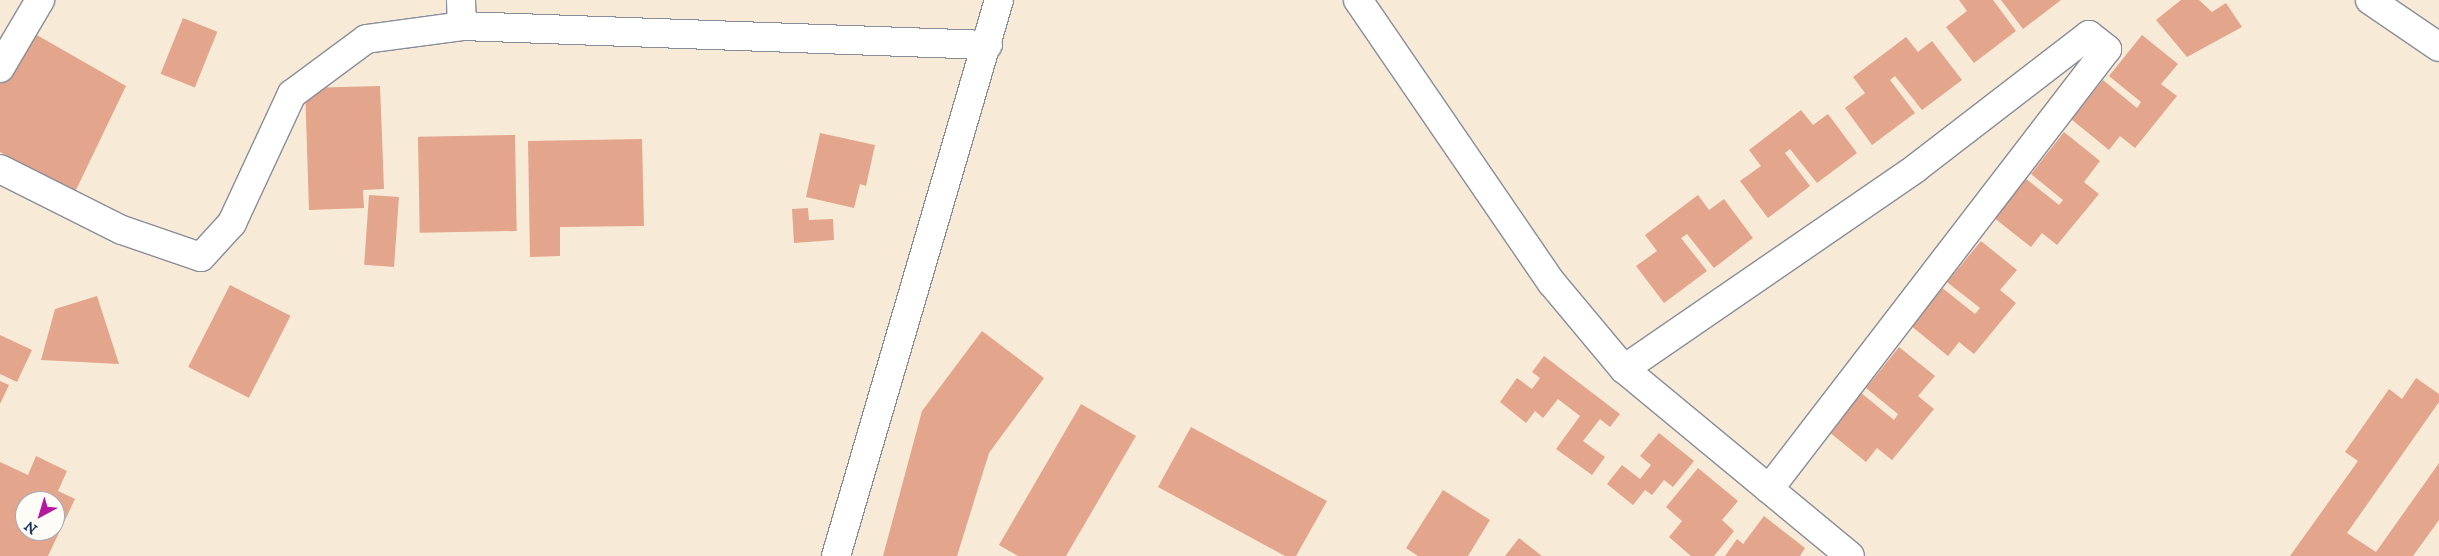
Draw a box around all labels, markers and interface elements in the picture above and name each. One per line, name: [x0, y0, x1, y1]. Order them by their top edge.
north arrow: [15, 491, 65, 541]
text: N: [21, 516, 41, 537]

